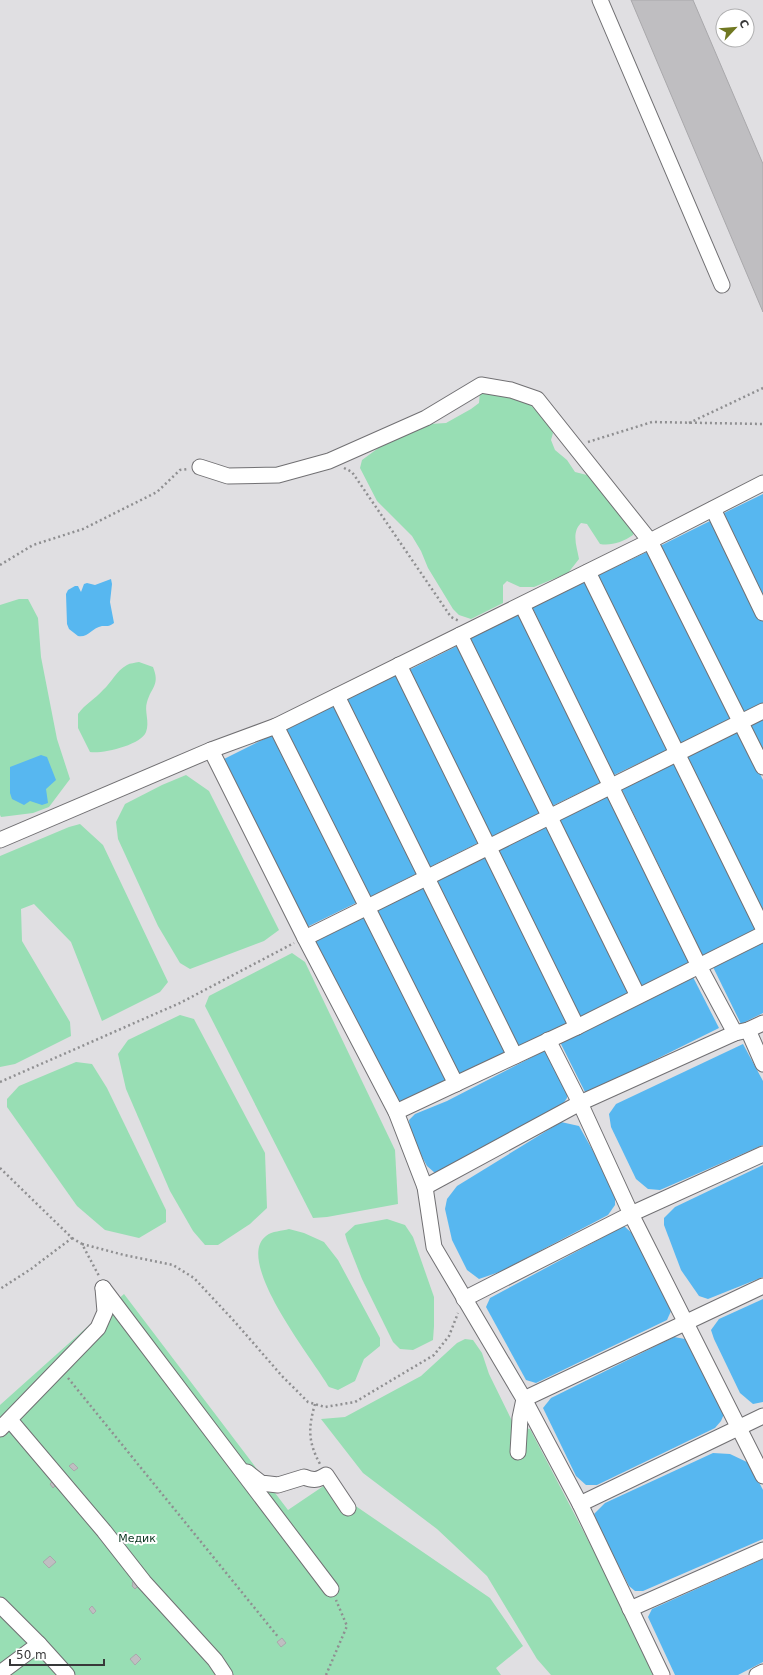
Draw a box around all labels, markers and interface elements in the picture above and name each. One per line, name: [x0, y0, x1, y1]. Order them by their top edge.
north arrow: [715, 8, 755, 48]
text: С: [736, 17, 751, 30]
park label: Медик: [118, 1532, 156, 1545]
scale bar: [10, 1641, 104, 1667]
text: 50 m: [16, 1648, 47, 1662]

